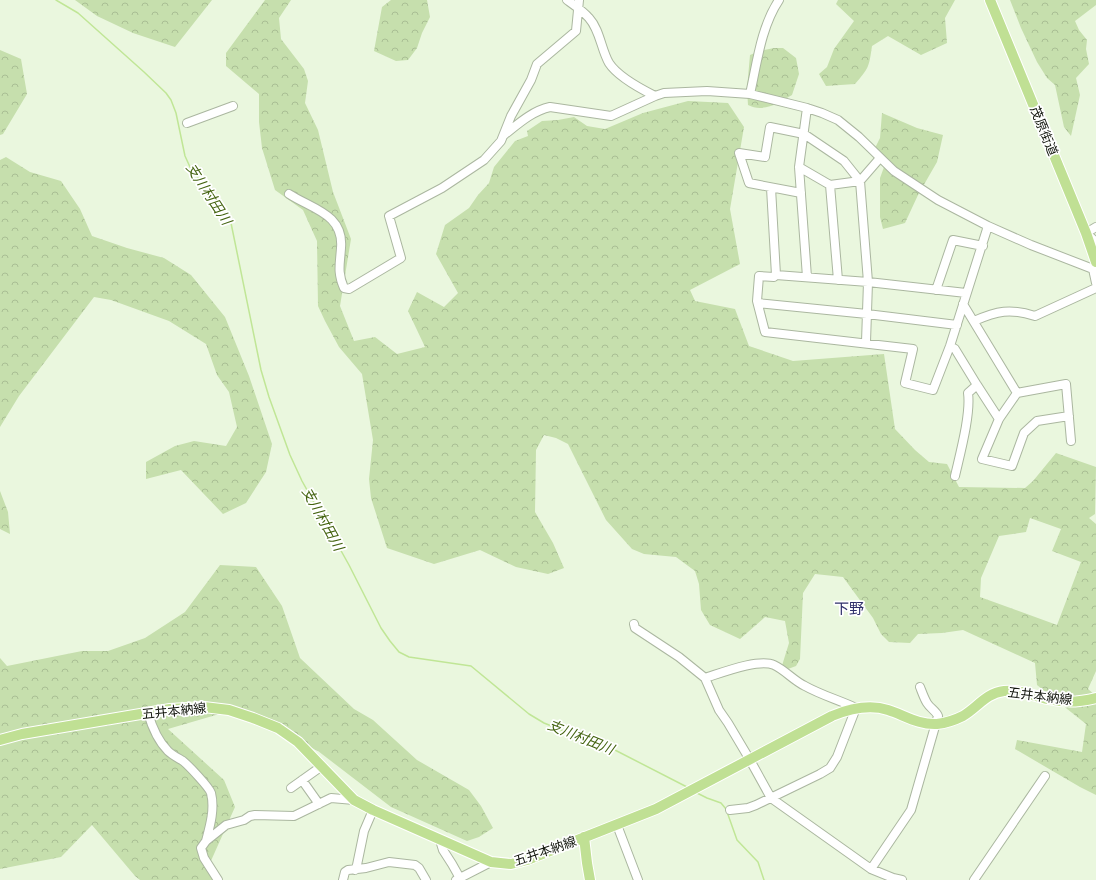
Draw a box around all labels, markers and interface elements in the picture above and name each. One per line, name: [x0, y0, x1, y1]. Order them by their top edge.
street label: 茂原街道: [1027, 104, 1061, 158]
water label: 支川村田川: [183, 160, 236, 229]
water label: 支川村田川: [299, 485, 348, 555]
district label: 下野: [834, 600, 864, 618]
street label: 五井本納線: [1007, 685, 1073, 707]
street label: 五井本納線: [141, 700, 207, 722]
water label: 支川村田川: [546, 716, 618, 758]
street label: 五井本納線: [512, 833, 578, 869]

